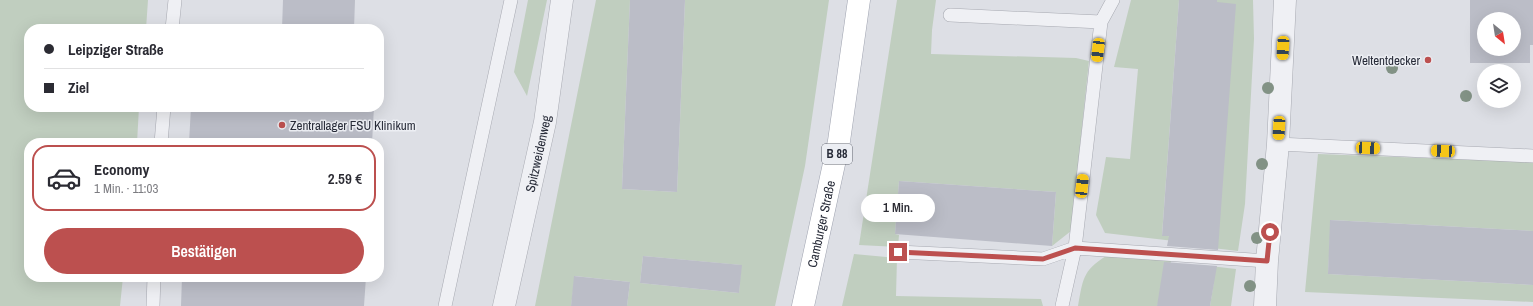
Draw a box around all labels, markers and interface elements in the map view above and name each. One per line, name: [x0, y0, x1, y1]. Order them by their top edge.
north arrow: [1477, 12, 1521, 56]
map controls: [1477, 12, 1521, 108]
car: [1276, 36, 1290, 60]
car: [1091, 37, 1105, 63]
text: Leipziger Straße: [68, 39, 164, 60]
place label: Weltentdecker: [1352, 52, 1420, 69]
marker: Weltentdecker: [1423, 55, 1433, 65]
button: layers: [1477, 64, 1521, 108]
text: Ziel: [68, 77, 89, 98]
street label: Spitzweidenweg: [522, 114, 555, 194]
car: [1272, 116, 1286, 140]
place label: Zentrallager FSU Klinikum: [290, 117, 416, 134]
marker: Zentrallager FSU Klinikum: [277, 120, 287, 130]
car: [1356, 141, 1380, 155]
road number: B 88: [822, 144, 852, 164]
car: [1431, 144, 1455, 158]
text: Economy: [94, 159, 149, 180]
icon: car: [46, 160, 82, 196]
text: 2.59 €: [328, 168, 362, 189]
car: [1075, 173, 1089, 199]
street label: Camburger Straße: [804, 179, 839, 269]
text: 1 Min. · 11:03: [94, 180, 158, 197]
callout: 1 Min.: [861, 194, 935, 222]
text: 1 Min.: [883, 199, 913, 216]
route start: [1261, 223, 1279, 241]
button: Bestätigen: [44, 228, 364, 274]
route end: [889, 243, 907, 261]

